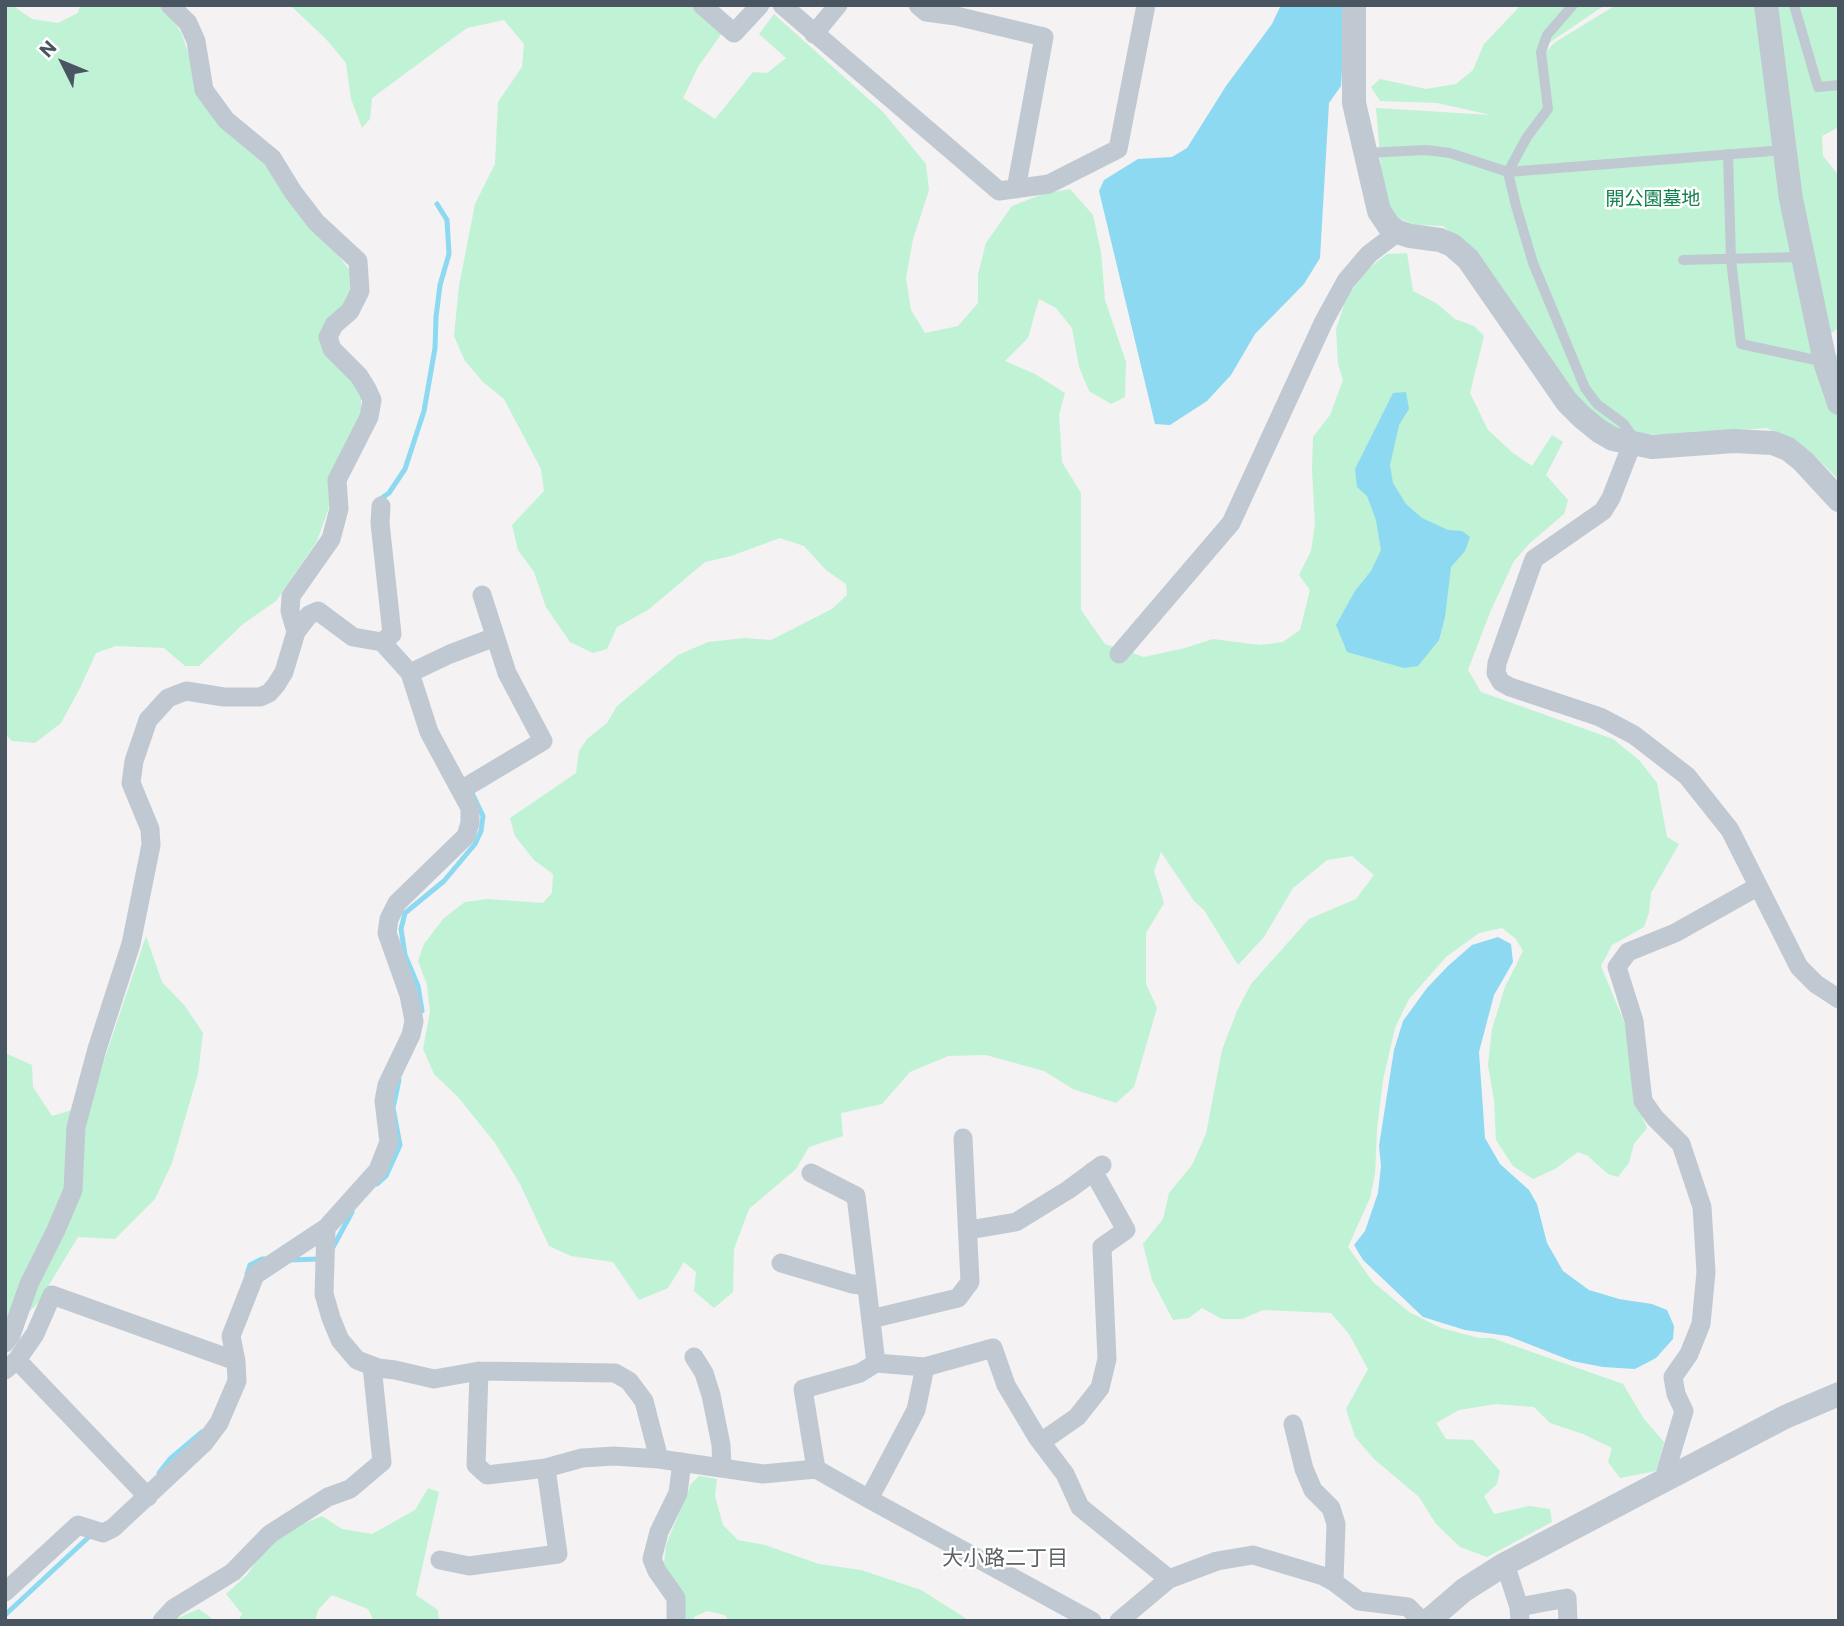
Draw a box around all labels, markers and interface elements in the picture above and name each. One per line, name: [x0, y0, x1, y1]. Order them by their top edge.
north arrow: [28, 28, 98, 98]
text: N: [34, 35, 61, 61]
park label: 開公園墓地: [1606, 188, 1700, 210]
district label: 大小路二丁目: [942, 1545, 1068, 1571]

